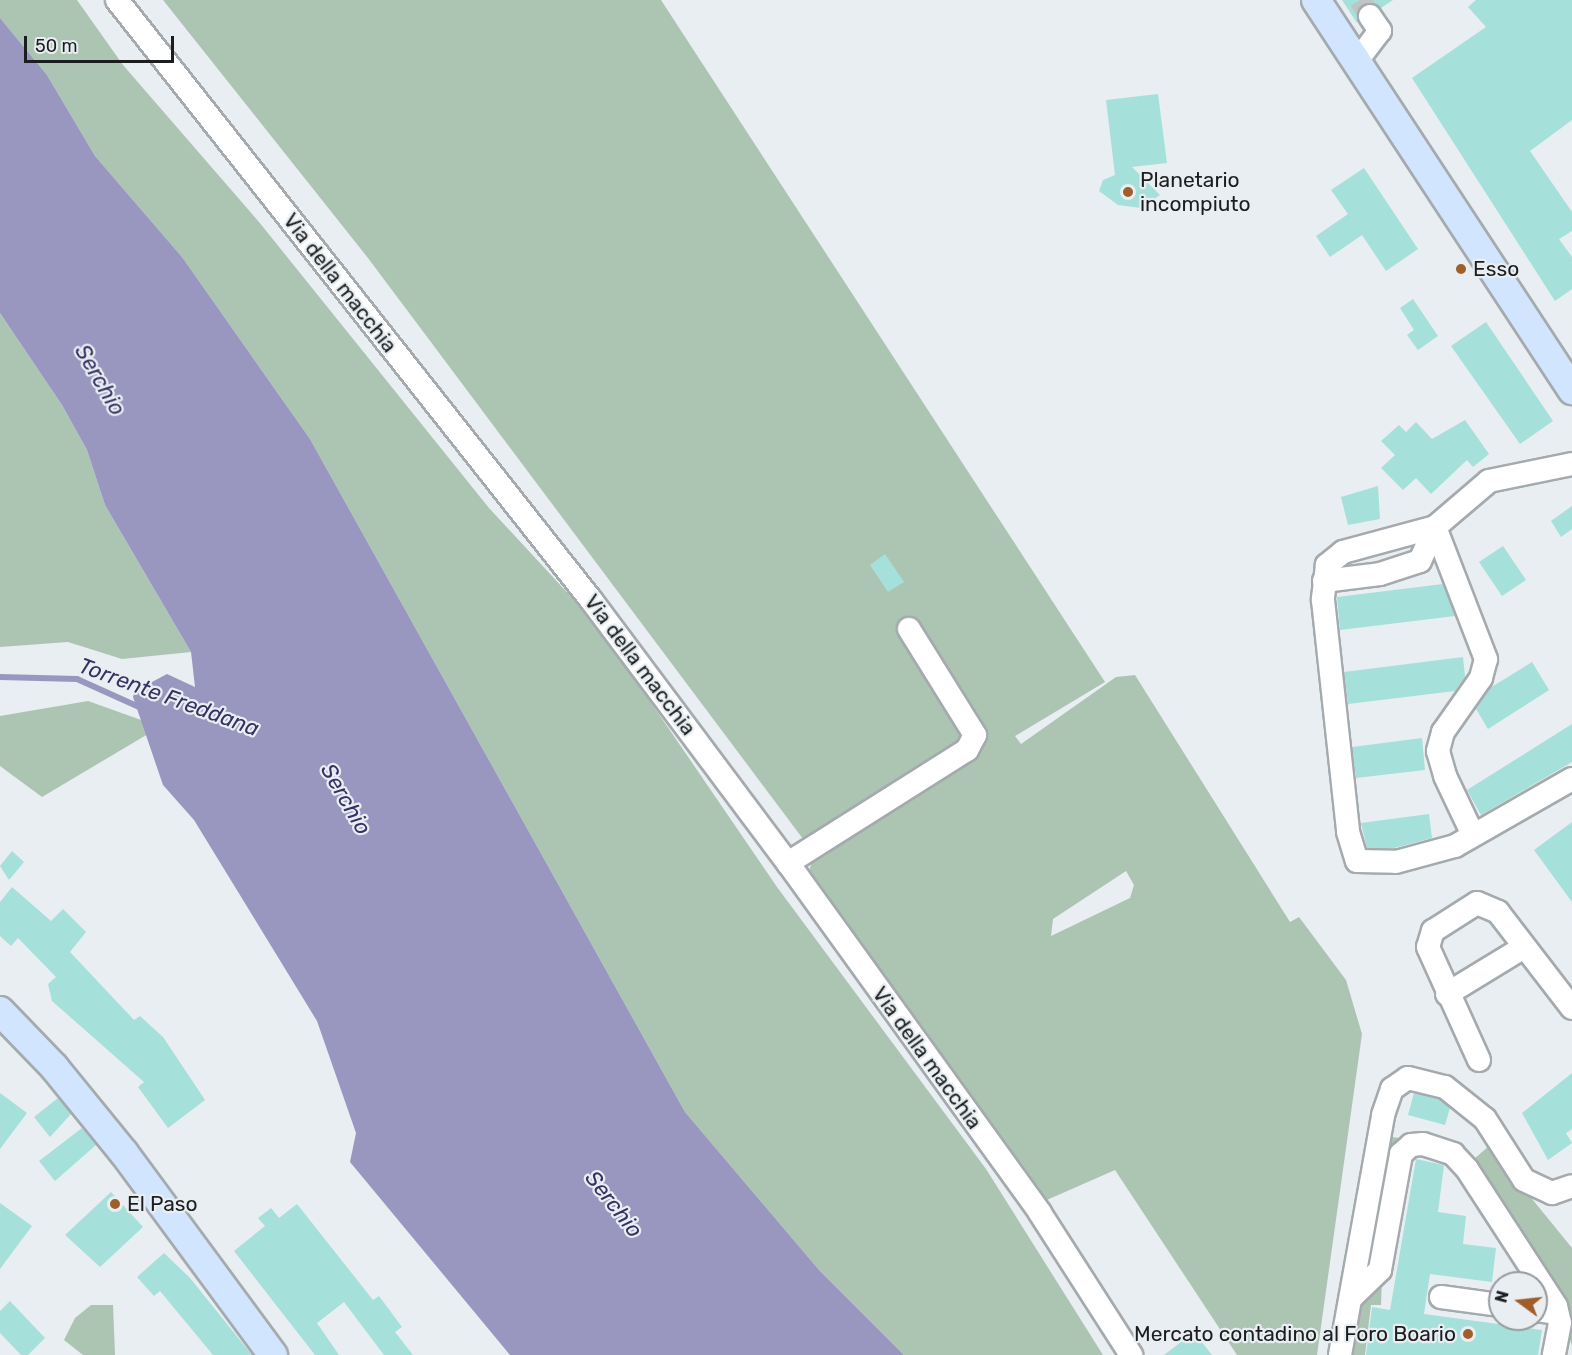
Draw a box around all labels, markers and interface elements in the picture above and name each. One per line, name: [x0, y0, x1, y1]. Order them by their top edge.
scale bar: [27, 24, 177, 62]
text: 50 m: [35, 35, 78, 57]
place label: Planetario incompiuto: [1140, 167, 1251, 217]
marker: Planetario incompiuto: [1121, 185, 1135, 199]
street label: Via della macchia: [278, 208, 402, 358]
place label: Esso: [1473, 256, 1519, 282]
marker: Esso: [1454, 262, 1468, 276]
water label: Serchio: [69, 340, 131, 420]
street label: Via della macchia: [579, 590, 701, 740]
water label: Torrente Freddana: [75, 652, 263, 742]
water label: Serchio: [315, 759, 377, 839]
street label: Via della macchia: [867, 982, 987, 1134]
water label: Serchio: [580, 1165, 648, 1243]
place label: El Paso: [127, 1191, 198, 1217]
marker: El Paso: [108, 1197, 122, 1211]
north arrow: [1488, 1271, 1548, 1331]
text: N: [1491, 1289, 1513, 1305]
place label: Mercato contadino al Foro Boario: [1134, 1321, 1456, 1347]
marker: Mercato contadino al Foro Boario: [1461, 1327, 1475, 1341]

